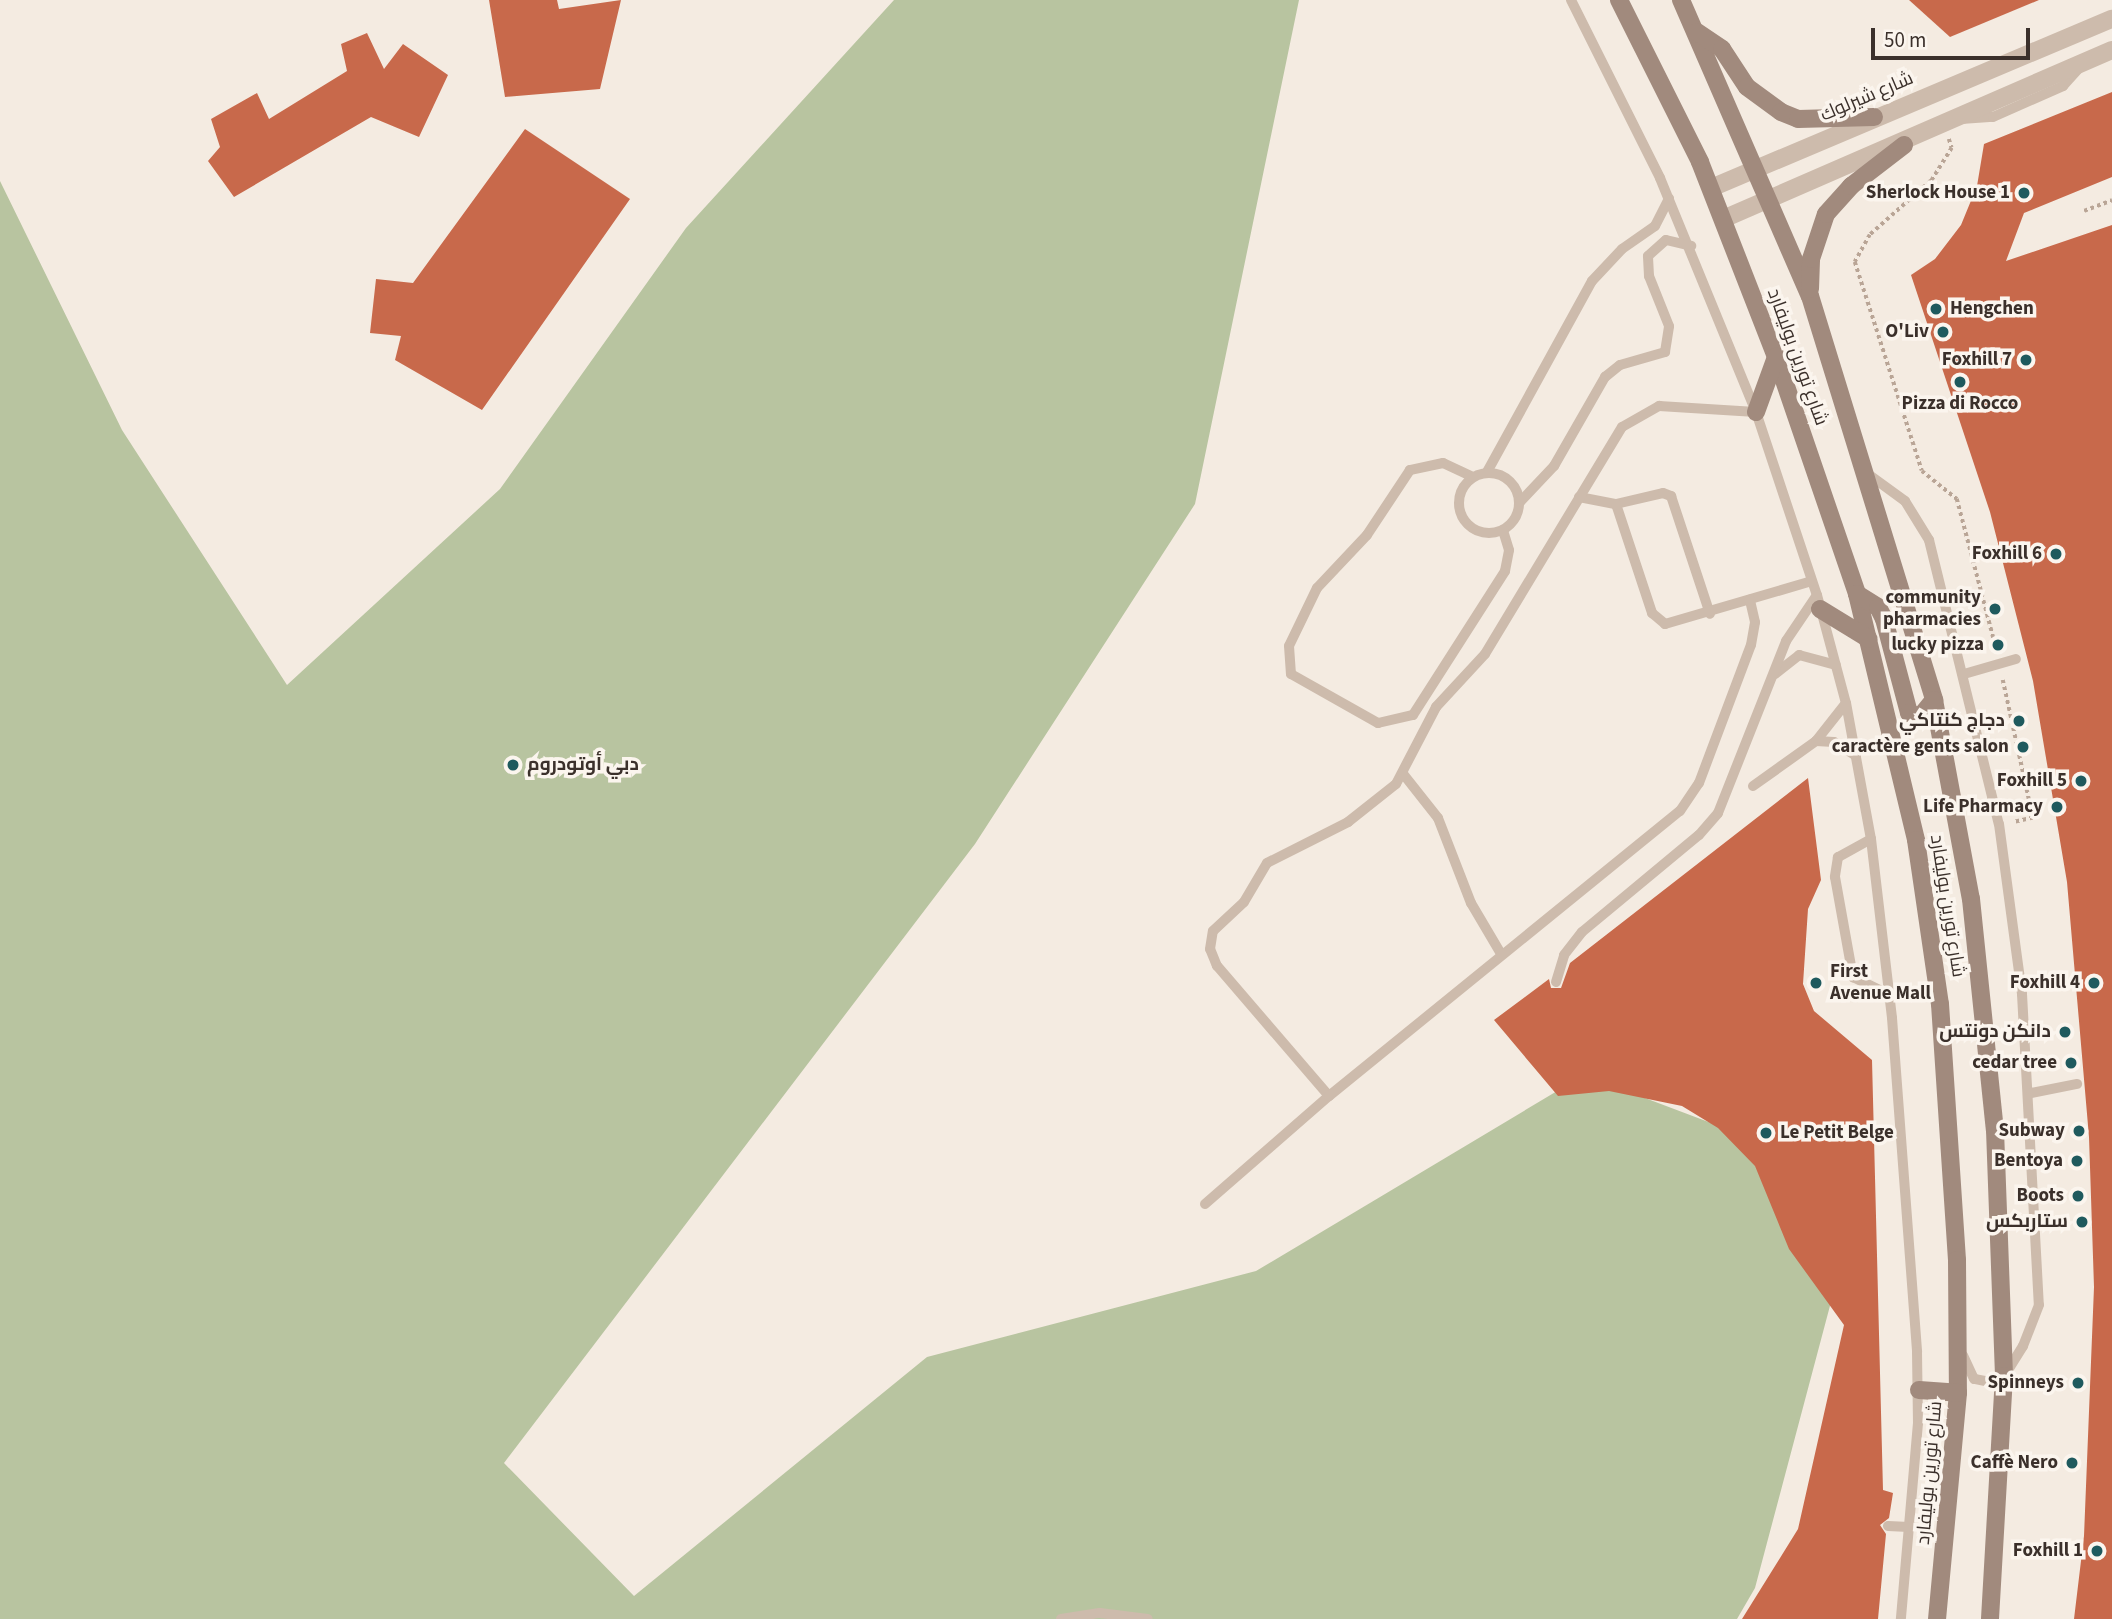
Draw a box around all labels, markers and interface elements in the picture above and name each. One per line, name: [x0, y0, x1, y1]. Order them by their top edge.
scale bar: [1874, 14, 2033, 58]
text: 50 m: [1884, 25, 1926, 55]
street label: شارع شيرلوك: [1817, 67, 1917, 127]
place label: Sherlock House 1: [1866, 182, 2010, 204]
marker: Sherlock House 1: [2016, 185, 2032, 201]
street label: شارع تورين بوليفارد: [1762, 285, 1832, 429]
place label: Hengchen: [1950, 298, 2034, 320]
marker: Hengchen: [1928, 301, 1944, 317]
place label: O'Liv: [1885, 321, 1929, 343]
marker: O'Liv: [1935, 324, 1951, 340]
place label: Foxhill 7: [1942, 349, 2012, 371]
marker: Foxhill 7: [2018, 352, 2034, 368]
marker: Pizza di Rocco: [1952, 374, 1968, 390]
place label: Pizza di Rocco: [1902, 393, 2018, 415]
place label: Foxhill 6: [1972, 543, 2042, 565]
marker: Foxhill 6: [2048, 546, 2064, 562]
place label: community pharmacies: [1883, 587, 1981, 631]
marker: community pharmacies: [1987, 601, 2003, 617]
place label: lucky pizza: [1891, 634, 1984, 656]
marker: lucky pizza: [1990, 637, 2006, 653]
place label: دجاج كنتاكي: [1899, 710, 2005, 732]
marker: دجاج كنتاكي: [2011, 713, 2027, 729]
place label: caractère gents salon: [1832, 736, 2009, 758]
marker: caractère gents salon: [2015, 739, 2031, 755]
place label: دبي أوتودروم: [527, 754, 639, 776]
marker: دبي أوتودروم: [505, 757, 521, 773]
place label: Foxhill 5: [1997, 770, 2067, 792]
marker: Foxhill 5: [2073, 773, 2089, 789]
place label: Life Pharmacy: [1923, 796, 2043, 818]
marker: Life Pharmacy: [2049, 799, 2065, 815]
street label: شارع تورين بوليفارد: [1924, 833, 1970, 979]
place label: First Avenue Mall: [1830, 961, 1931, 1005]
place label: Foxhill 4: [2010, 972, 2080, 994]
marker: First Avenue Mall: [1808, 975, 1824, 991]
marker: Foxhill 4: [2086, 975, 2102, 991]
place label: دانكن دونتس: [1939, 1021, 2051, 1043]
marker: دانكن دونتس: [2057, 1024, 2073, 1040]
place label: cedar tree: [1972, 1052, 2057, 1074]
marker: cedar tree: [2063, 1055, 2079, 1071]
place label: Subway: [1998, 1120, 2065, 1142]
place label: Le Petit Belge: [1780, 1122, 1894, 1144]
marker: Subway: [2071, 1123, 2087, 1139]
marker: Le Petit Belge: [1758, 1125, 1774, 1141]
place label: Bentoya: [1994, 1150, 2063, 1172]
marker: Bentoya: [2069, 1153, 2085, 1169]
place label: Boots: [2016, 1185, 2064, 1207]
marker: Boots: [2070, 1188, 2086, 1204]
place label: ستاربكس: [1986, 1211, 2068, 1233]
marker: ستاربكس: [2074, 1214, 2090, 1230]
place label: Spinneys: [1988, 1372, 2064, 1394]
marker: Spinneys: [2070, 1375, 2086, 1391]
street label: شارع تورين بوليفارد: [1912, 1400, 1948, 1546]
place label: Caffè Nero: [1971, 1452, 2058, 1474]
marker: Caffè Nero: [2064, 1455, 2080, 1471]
place label: Foxhill 1: [2013, 1540, 2083, 1562]
marker: Foxhill 1: [2089, 1543, 2105, 1559]

